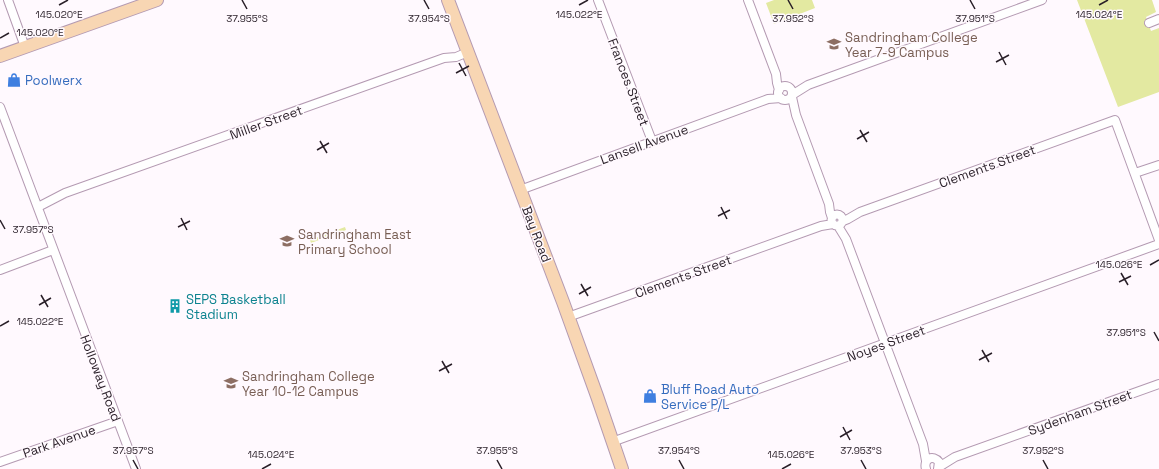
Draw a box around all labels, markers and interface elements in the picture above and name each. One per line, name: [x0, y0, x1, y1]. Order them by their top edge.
text: 145.020°E: [35, 8, 83, 21]
text: 145.022°E: [556, 8, 603, 21]
text: 145.024°E: [1076, 8, 1123, 21]
text: 37.955°S: [226, 12, 268, 25]
text: 37.954°S: [408, 12, 450, 25]
text: 37.952°S: [772, 12, 814, 25]
text: 37.951°S: [955, 12, 995, 25]
text: 145.020°E: [16, 26, 64, 39]
place label: Sandringham College Year 7-9 Campus: [845, 29, 978, 61]
street label: Frances Street: [604, 36, 653, 128]
school or university icon: Sandringham College Year 7-9 Campus: [826, 36, 842, 52]
shop icon: Poolwerx: [6, 72, 22, 88]
place label: Poolwerx: [25, 72, 83, 89]
street label: Miller Street: [227, 101, 305, 144]
street label: Lansell Avenue: [598, 121, 691, 168]
street label: Clements Street: [936, 141, 1038, 192]
street label: Bay Road: [518, 204, 555, 265]
text: 37.957°S: [12, 223, 54, 236]
place label: Sandringham East Primary School: [298, 226, 412, 258]
school or university icon: Sandringham East Primary School: [279, 233, 295, 249]
street label: Clements Street: [632, 251, 734, 302]
text: 145.026°E: [1096, 258, 1143, 271]
place label: SEPS Basketball Stadium: [186, 291, 286, 323]
building icon: SEPS Basketball Stadium: [167, 298, 183, 314]
text: 145.022°E: [17, 315, 64, 328]
street label: Noyes Street: [845, 321, 928, 366]
text: 37.951°S: [1106, 326, 1146, 339]
street label: Holloway Road: [76, 332, 125, 424]
place label: Sandringham College Year 10-12 Campus: [242, 368, 375, 400]
school or university icon: Sandringham College Year 10-12 Campus: [223, 375, 239, 391]
place label: Bluff Road Auto Service P/L: [661, 381, 759, 413]
street label: Sydenham Street: [1026, 386, 1135, 439]
shop icon: Bluff Road Auto Service P/L: [642, 388, 658, 404]
street label: Park Avenue: [20, 421, 98, 462]
text: 37.957°S: [112, 444, 154, 457]
text: 37.955°S: [476, 444, 518, 457]
text: 37.954°S: [658, 444, 700, 457]
text: 37.953°S: [840, 444, 882, 457]
text: 37.952°S: [1022, 444, 1064, 457]
text: 145.024°E: [248, 448, 295, 461]
text: 145.026°E: [768, 448, 815, 461]

